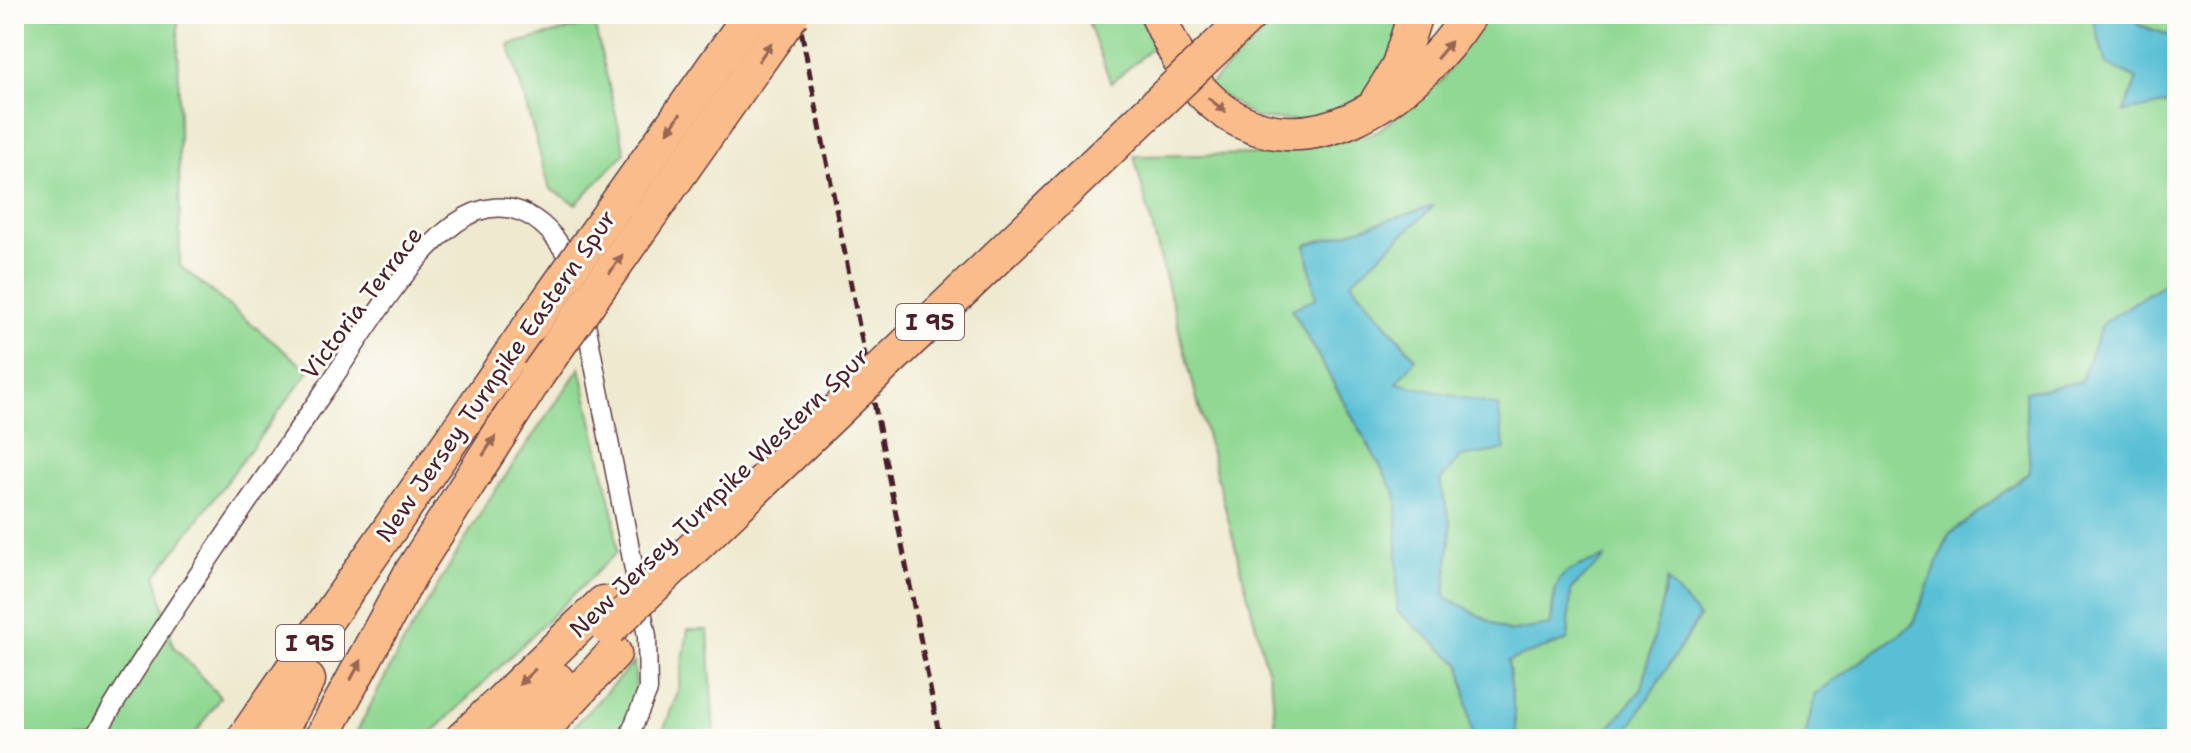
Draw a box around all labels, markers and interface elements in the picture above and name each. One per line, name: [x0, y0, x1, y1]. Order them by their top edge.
one-way arrow: [1435, 40, 1452, 60]
one-way arrow: [757, 41, 772, 62]
one-way arrow: [1207, 96, 1227, 112]
one-way arrow: [667, 113, 682, 134]
street label: New Jersey Turnpike Eastern Spur: [369, 204, 623, 548]
street label: Victoria Terrace: [294, 220, 430, 386]
one-way arrow: [607, 254, 623, 275]
road number: I 95: [896, 304, 964, 340]
street label: New Jersey Turnpike Western Spur: [562, 341, 876, 645]
one-way arrow: [482, 436, 497, 457]
road number: I 95: [276, 625, 344, 661]
one-way arrow: [349, 658, 363, 681]
one-way arrow: [518, 667, 537, 685]

